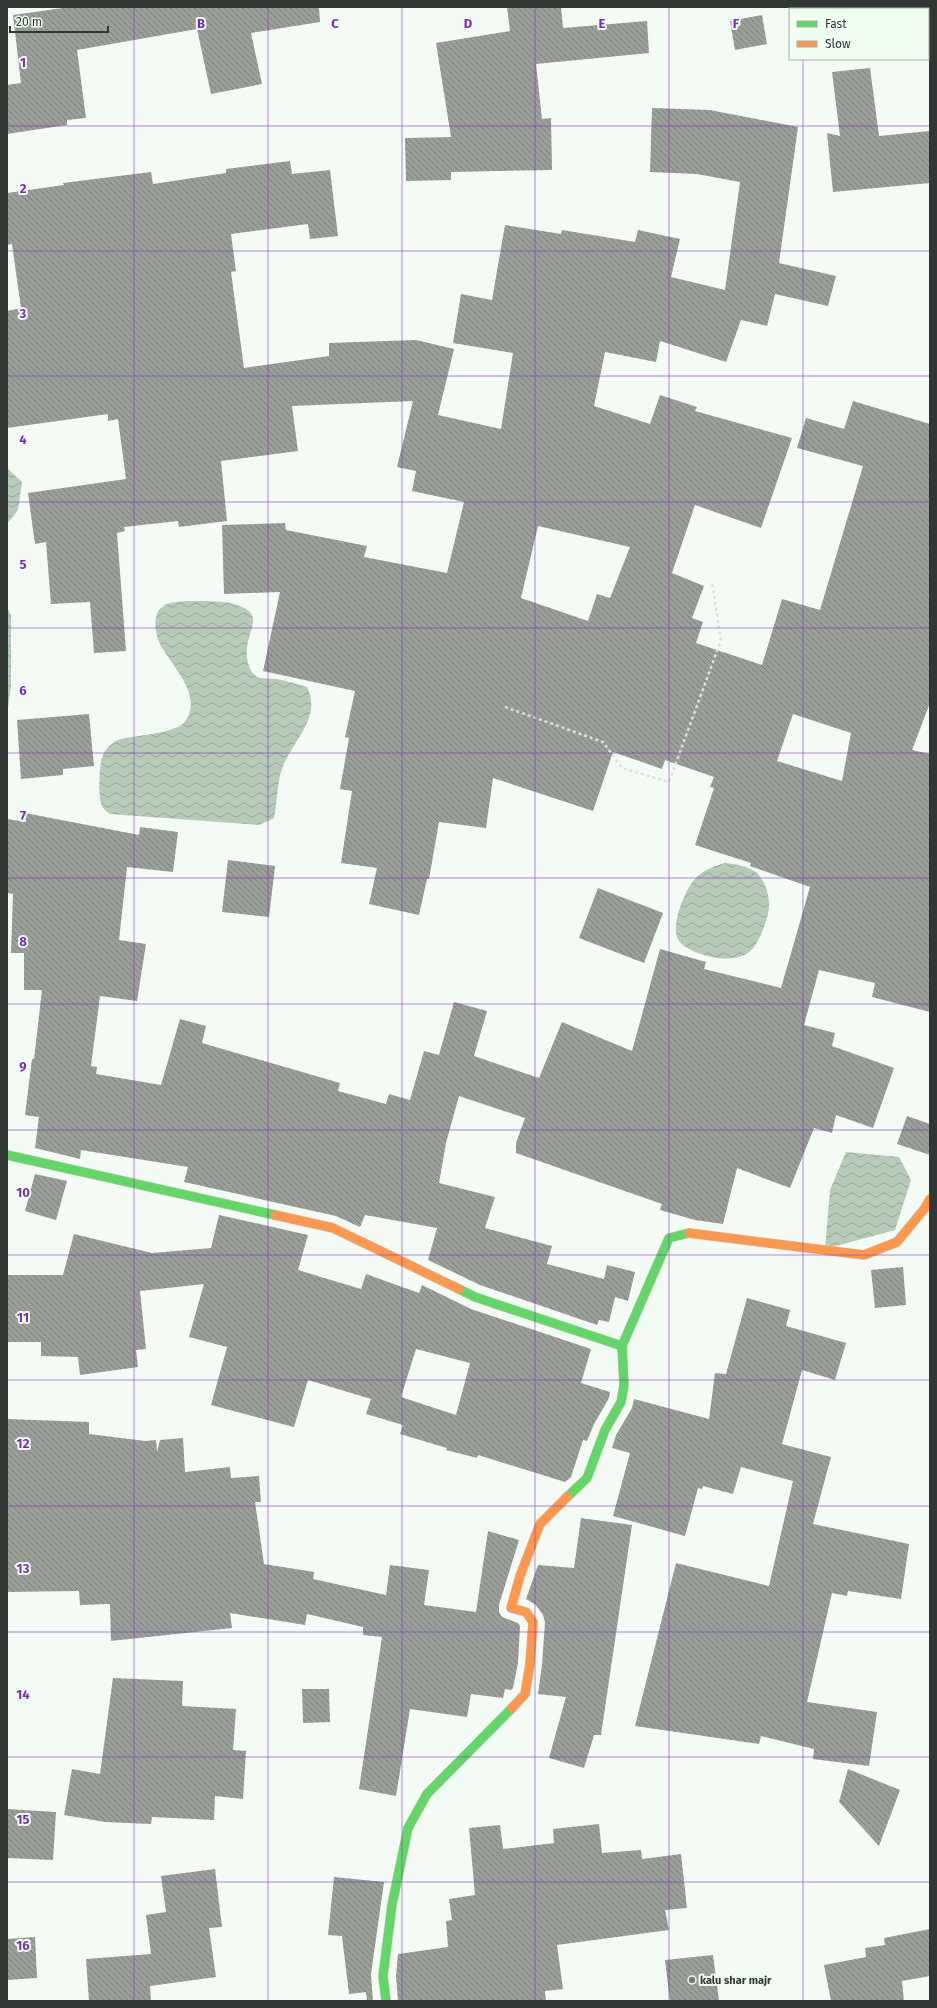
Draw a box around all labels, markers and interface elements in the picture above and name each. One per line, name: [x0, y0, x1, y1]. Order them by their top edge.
scale bar: [10, 8, 108, 34]
legend: [789, 8, 929, 60]
text: 20 m: [16, 15, 42, 29]
text: B: [197, 16, 205, 31]
text: C: [331, 16, 339, 31]
text: D: [464, 16, 473, 31]
text: E: [599, 16, 606, 31]
text: F: [733, 16, 740, 31]
text: Fast: [825, 17, 847, 31]
text: Slow: [825, 37, 851, 51]
text: 1: [20, 55, 26, 70]
text: 2: [20, 181, 27, 196]
text: 3: [19, 306, 27, 321]
text: 4: [19, 432, 27, 447]
text: 5: [20, 557, 27, 572]
text: 6: [19, 683, 27, 698]
text: 7: [20, 808, 26, 823]
text: 8: [19, 934, 27, 949]
text: 9: [19, 1059, 27, 1074]
text: 10: [16, 1185, 30, 1200]
text: 11: [17, 1310, 29, 1325]
text: 12: [17, 1436, 30, 1451]
text: 13: [17, 1561, 30, 1576]
text: 14: [16, 1687, 30, 1702]
text: 15: [16, 1812, 30, 1827]
text: 16: [16, 1938, 30, 1953]
place label: kalu shar majr: [700, 1974, 772, 1987]
marker: kalu shar majr: [687, 1975, 697, 1985]

